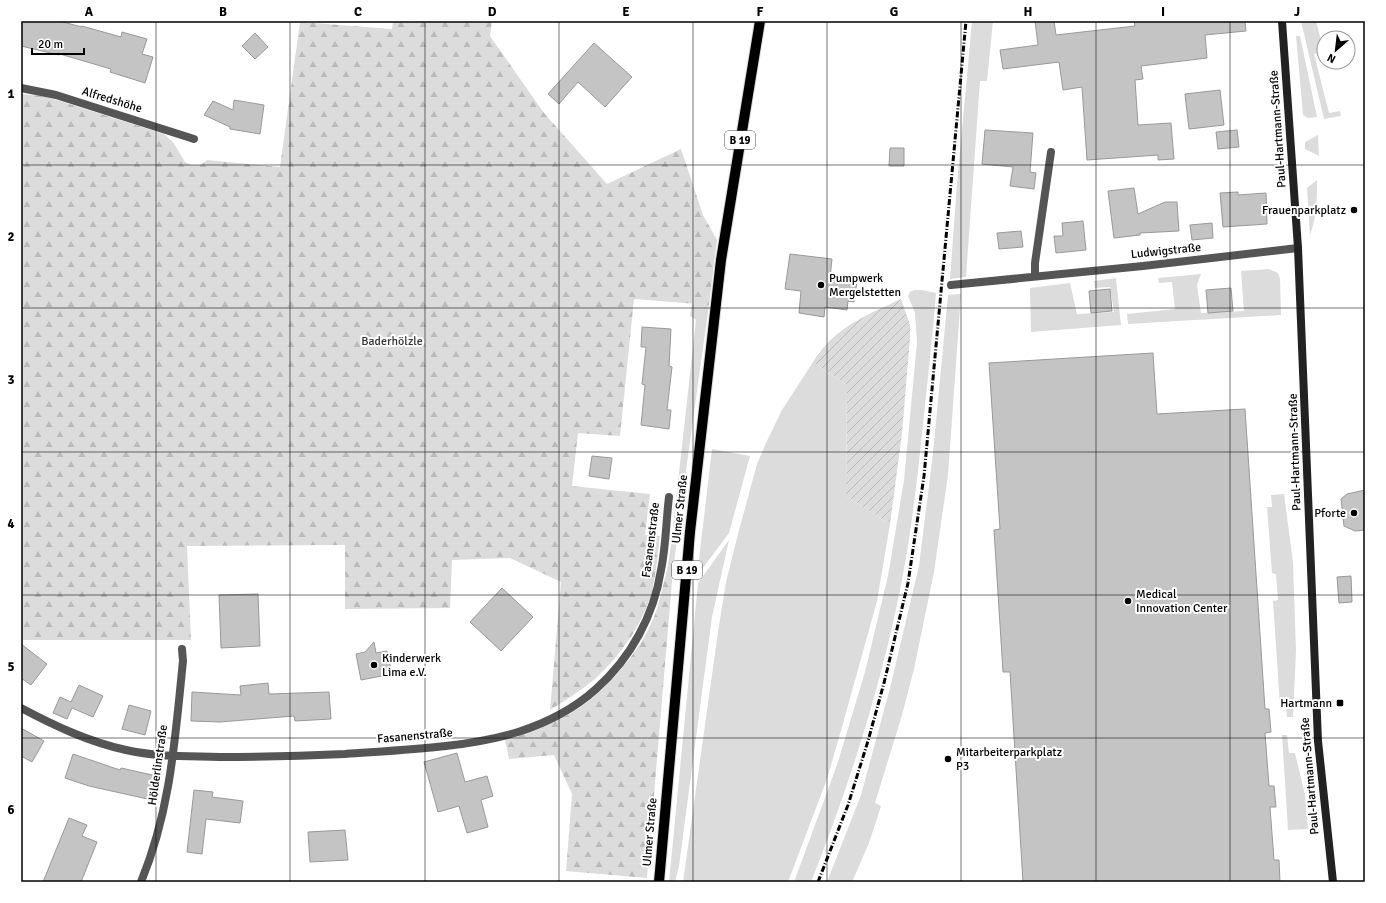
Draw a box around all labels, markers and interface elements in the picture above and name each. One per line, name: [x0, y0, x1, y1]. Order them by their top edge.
text: A: [85, 4, 94, 20]
text: B: [219, 4, 227, 20]
text: C: [354, 4, 362, 20]
text: D: [488, 4, 497, 20]
text: E: [622, 4, 630, 20]
text: F: [757, 4, 764, 20]
text: G: [890, 4, 898, 20]
text: H: [1024, 4, 1032, 20]
text: I: [1161, 4, 1165, 20]
text: J: [1294, 4, 1300, 20]
scale bar: [32, 30, 84, 56]
north arrow: [1316, 30, 1356, 70]
text: 20 m: [38, 37, 63, 52]
text: N: [1325, 51, 1338, 66]
street label: Paul-Hartmann-Straße: [1266, 70, 1290, 188]
street label: Alfredshöhe: [80, 84, 144, 116]
text: 1: [7, 86, 15, 102]
road number: B 19: [725, 131, 755, 149]
place label: Frauenparkplatz: [1262, 203, 1346, 218]
marker: Frauenparkplatz: [1349, 205, 1359, 215]
text: 2: [7, 229, 15, 245]
street label: Ludwigstraße: [1130, 240, 1202, 262]
place label: Pumpwerk Mergelstetten: [829, 271, 901, 300]
marker: Pumpwerk Mergelstetten: [816, 280, 826, 290]
park label: Baderhölzle: [361, 334, 423, 349]
text: 3: [7, 372, 15, 388]
street label: Paul-Hartmann-Straße: [1285, 393, 1305, 511]
street label: Ulmer Straße: [669, 474, 691, 544]
street label: Fasanenstraße: [639, 501, 663, 579]
place label: Pforte: [1314, 506, 1346, 521]
marker: Pforte: [1349, 508, 1359, 518]
text: 4: [7, 516, 15, 532]
road number: B 19: [672, 561, 702, 579]
place label: Medical Innovation Center: [1136, 587, 1228, 616]
marker: Medical Innovation Center: [1123, 596, 1133, 606]
place label: Kinderwerk Lima e.V.: [382, 651, 441, 680]
text: 5: [7, 659, 15, 675]
marker: Kinderwerk Lima e.V.: [369, 660, 379, 670]
place label: Hartmann: [1280, 696, 1332, 711]
marker: Hartmann: [1335, 698, 1345, 708]
street label: Paul-Hartmann-Straße: [1297, 717, 1323, 835]
street label: Hölderlinstraße: [145, 724, 171, 806]
street label: Fasanenstraße: [377, 725, 453, 747]
place label: Mitarbeiterparkplatz P3: [956, 745, 1062, 774]
marker: Mitarbeiterparkplatz P3: [943, 754, 953, 764]
street label: Ulmer Straße: [640, 797, 660, 867]
text: 6: [7, 802, 15, 818]

